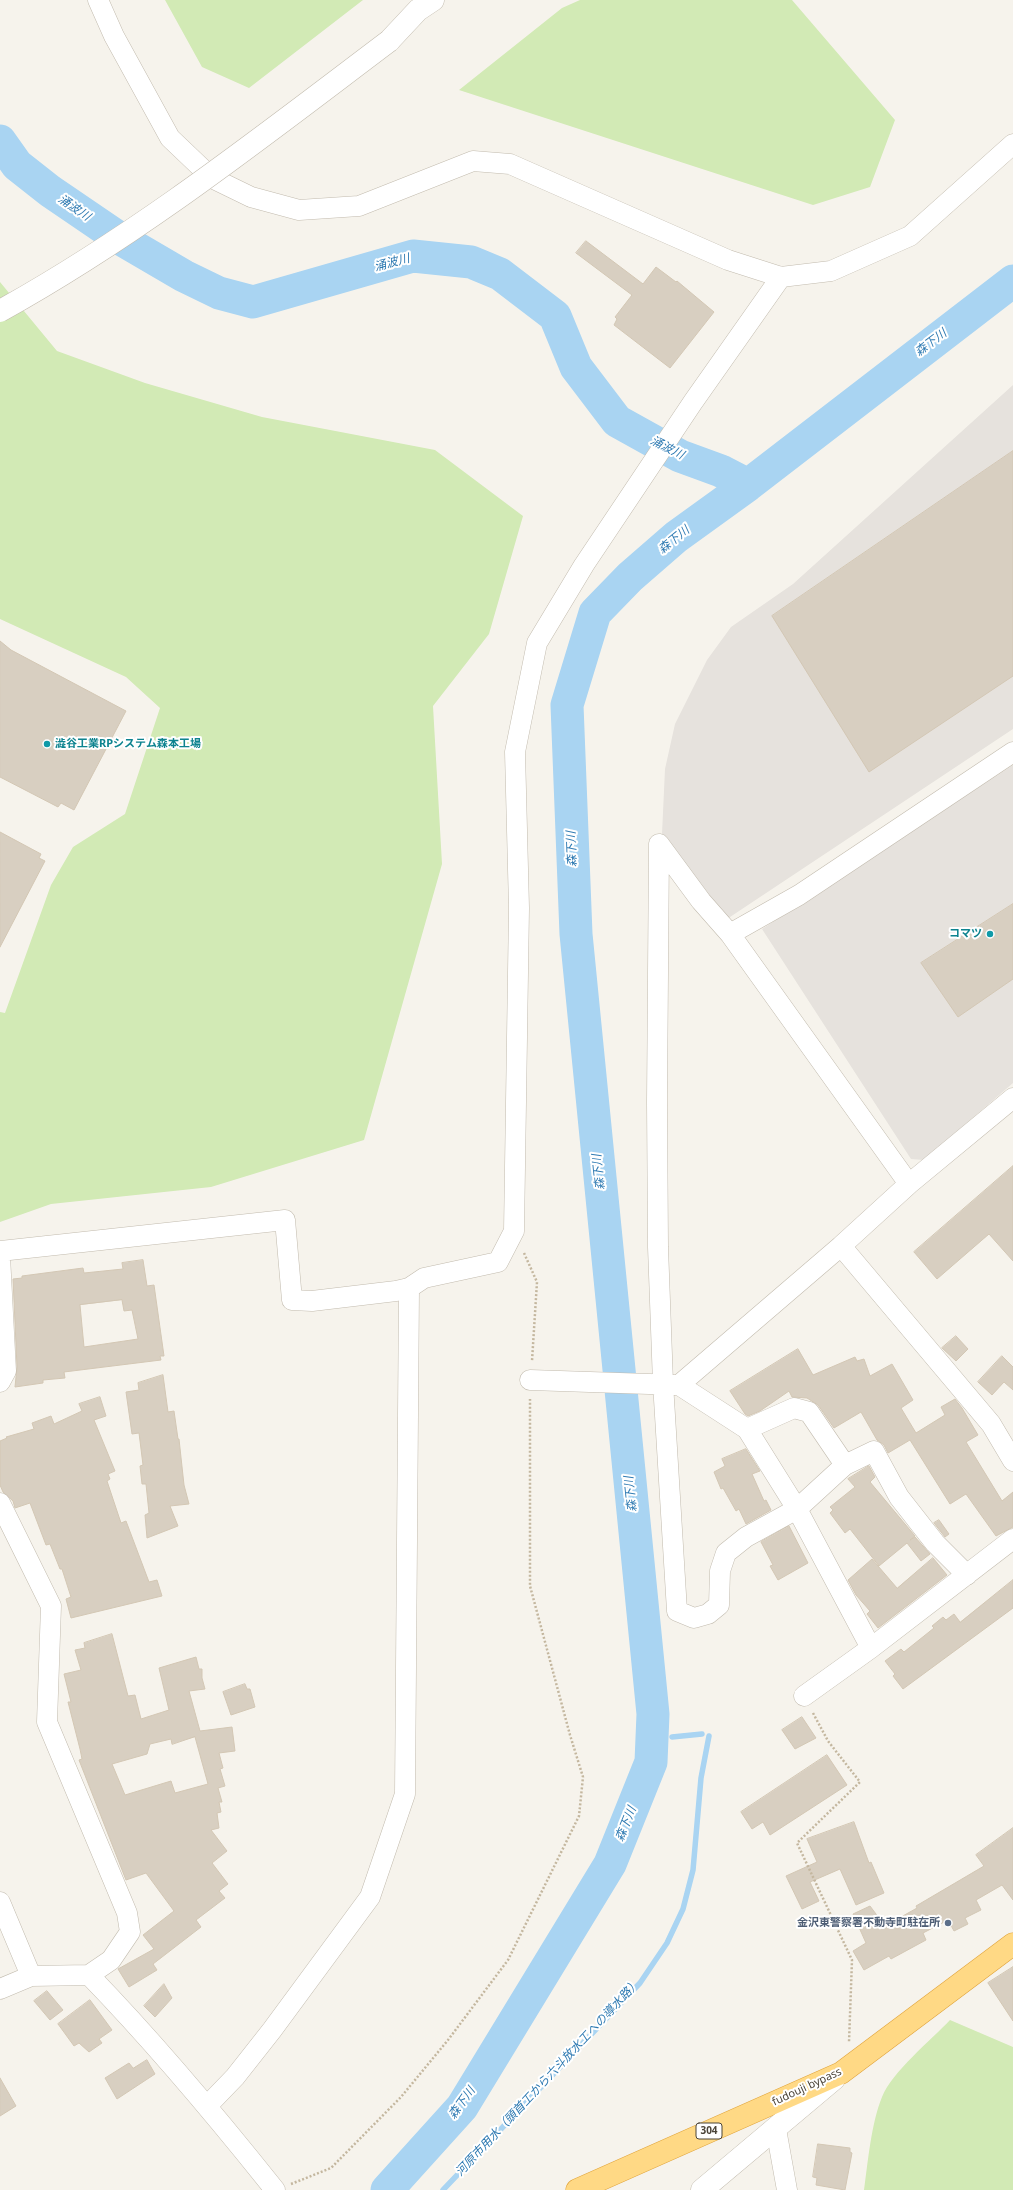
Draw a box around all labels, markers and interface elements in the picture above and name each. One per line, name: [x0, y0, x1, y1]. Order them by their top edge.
water label: 涌波川: [55, 192, 93, 224]
water label: 涌波川: [373, 251, 411, 275]
water label: 森下川: [912, 326, 950, 360]
water label: 涌波川: [648, 433, 686, 463]
water label: 森下川: [655, 523, 693, 557]
place label: 澁谷工業RPシステム森本工場: [55, 737, 201, 751]
marker: 澁谷工業RPシステム森本工場: [42, 739, 52, 749]
water label: 森下川: [564, 831, 580, 867]
place label: コマツ: [949, 927, 982, 941]
marker: コマツ: [985, 929, 995, 939]
water label: 森下川: [590, 1153, 608, 1191]
water label: 森下川: [622, 1475, 640, 1513]
water label: 森下川: [613, 1805, 639, 1843]
place label: 金沢東警察署不動寺町駐在所: [797, 1916, 940, 1930]
marker: 金沢東警察署不動寺町駐在所: [943, 1918, 953, 1928]
water label: 河原市用水（頭首工から六斗放水工への導水路）: [453, 1977, 643, 2179]
street label: fudouji bypass: [770, 2065, 844, 2109]
water label: 森下川: [446, 2084, 478, 2122]
road number: 304: [696, 2123, 722, 2139]

